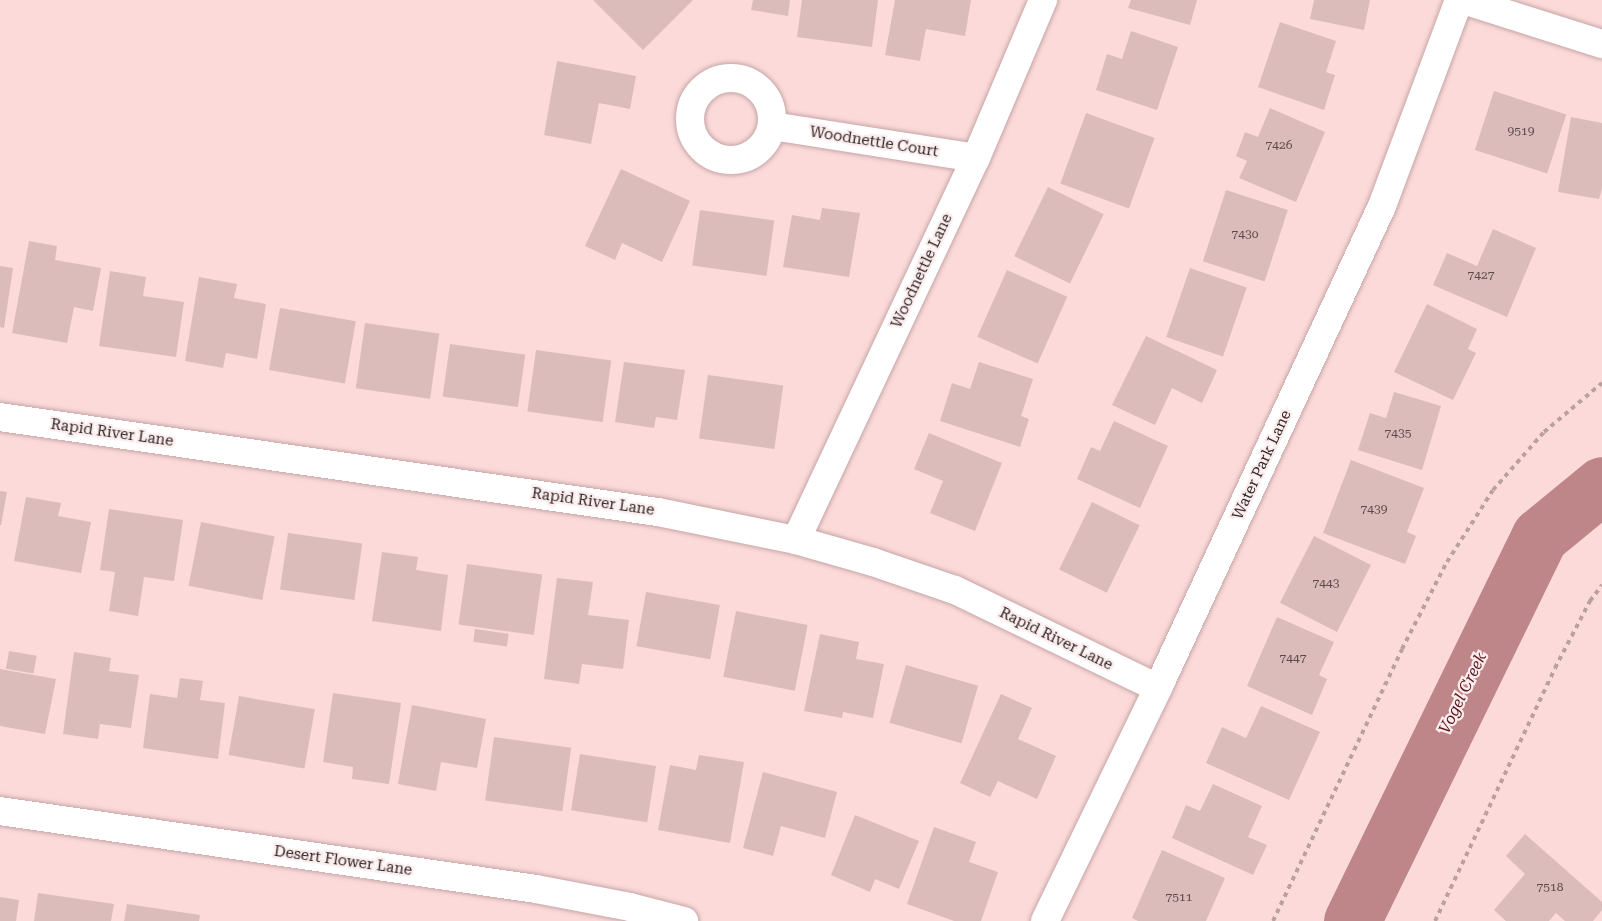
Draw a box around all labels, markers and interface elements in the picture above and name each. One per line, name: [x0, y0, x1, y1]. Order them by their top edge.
street label: Woodnettle Court: [808, 123, 940, 161]
house number: 9519: [1508, 125, 1534, 139]
house number: 7426: [1266, 139, 1292, 153]
street label: Woodnettle Lane: [888, 211, 956, 331]
house number: 7430: [1232, 228, 1258, 242]
house number: 7427: [1468, 269, 1494, 283]
street label: Water Park Lane: [1229, 407, 1295, 523]
street label: Rapid River Lane: [50, 415, 174, 451]
house number: 7435: [1385, 427, 1411, 441]
street label: Rapid River Lane: [531, 484, 655, 520]
house number: 7439: [1361, 503, 1387, 517]
house number: 7443: [1313, 577, 1339, 591]
street label: Rapid River Lane: [996, 604, 1116, 674]
water label: Vogel Creek: [1435, 649, 1491, 737]
house number: 7447: [1280, 652, 1306, 666]
street label: Desert Flower Lane: [273, 842, 413, 880]
house number: 7518: [1537, 881, 1563, 895]
house number: 7511: [1166, 891, 1192, 905]

